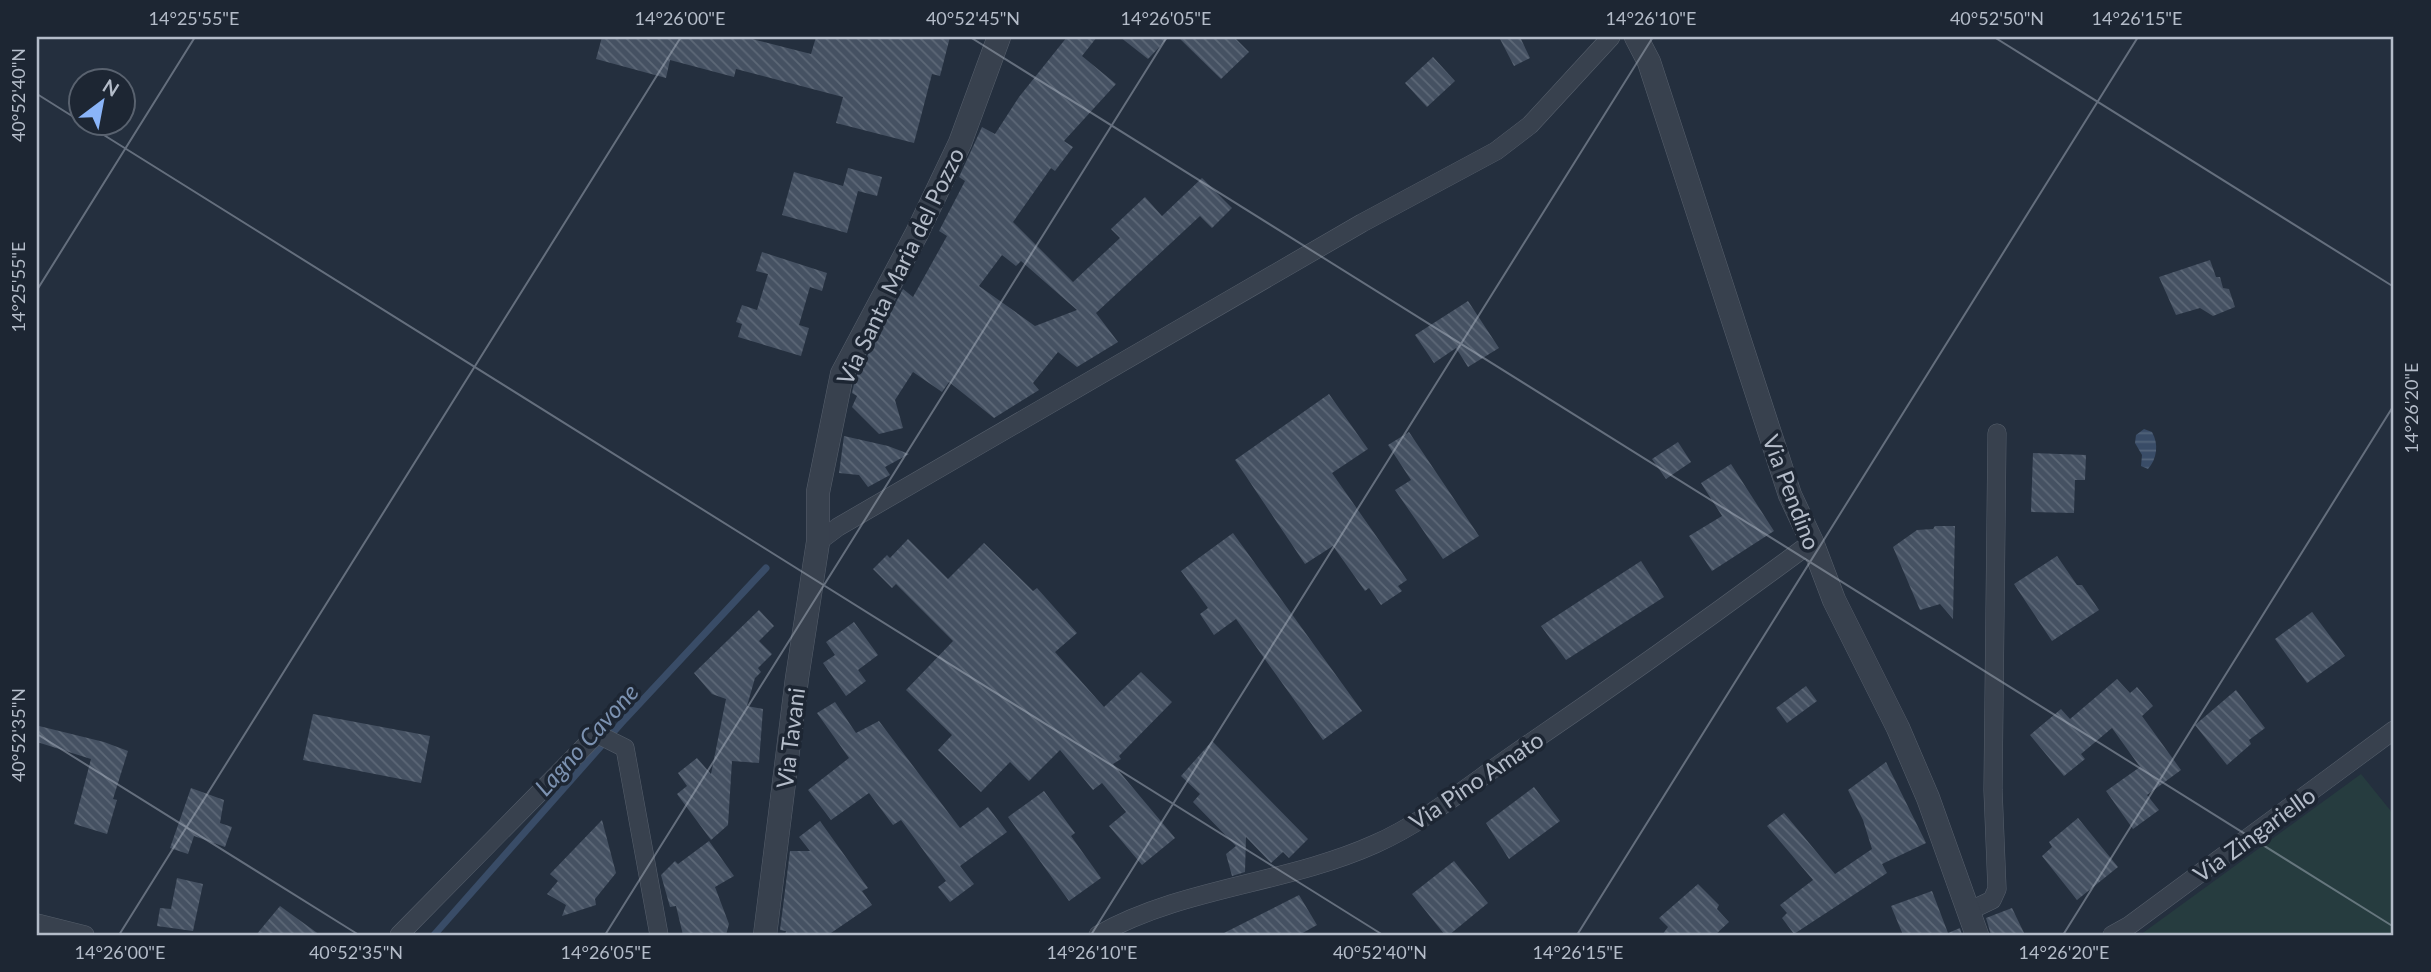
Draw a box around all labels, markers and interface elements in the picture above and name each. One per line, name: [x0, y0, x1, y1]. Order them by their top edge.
text: 14°25'55"E: [149, 7, 239, 29]
text: 14°26'00"E: [635, 7, 725, 29]
text: 40°52'45"N: [926, 7, 1020, 29]
text: 14°26'05"E: [1121, 7, 1211, 29]
text: 14°26'10"E: [1606, 7, 1696, 29]
text: 40°52'50"N: [1950, 7, 2044, 29]
text: 14°26'15"E: [2092, 7, 2182, 29]
text: 40°52'40"N: [7, 48, 29, 142]
north arrow: [66, 66, 136, 136]
text: N: [99, 74, 124, 101]
street label: Via Santa Maria del Pozzo: [830, 143, 970, 389]
text: 14°25'55"E: [7, 242, 29, 332]
text: 14°26'20"E: [2400, 363, 2422, 453]
street label: Via Pendino: [1757, 431, 1827, 553]
water label: Lagno Cavone: [528, 677, 644, 801]
street label: Via Tavani: [770, 686, 810, 790]
text: 40°52'35"N: [7, 688, 29, 782]
street label: Via Pino Amato: [1404, 725, 1548, 835]
street label: Via Zingariello: [2188, 780, 2320, 888]
text: 14°26'00"E: [75, 941, 165, 963]
text: 40°52'35"N: [309, 941, 403, 963]
text: 14°26'05"E: [561, 941, 651, 963]
text: 14°26'10"E: [1047, 941, 1137, 963]
text: 40°52'40"N: [1333, 941, 1427, 963]
text: 14°26'15"E: [1533, 941, 1623, 963]
text: 14°26'20"E: [2019, 941, 2109, 963]

